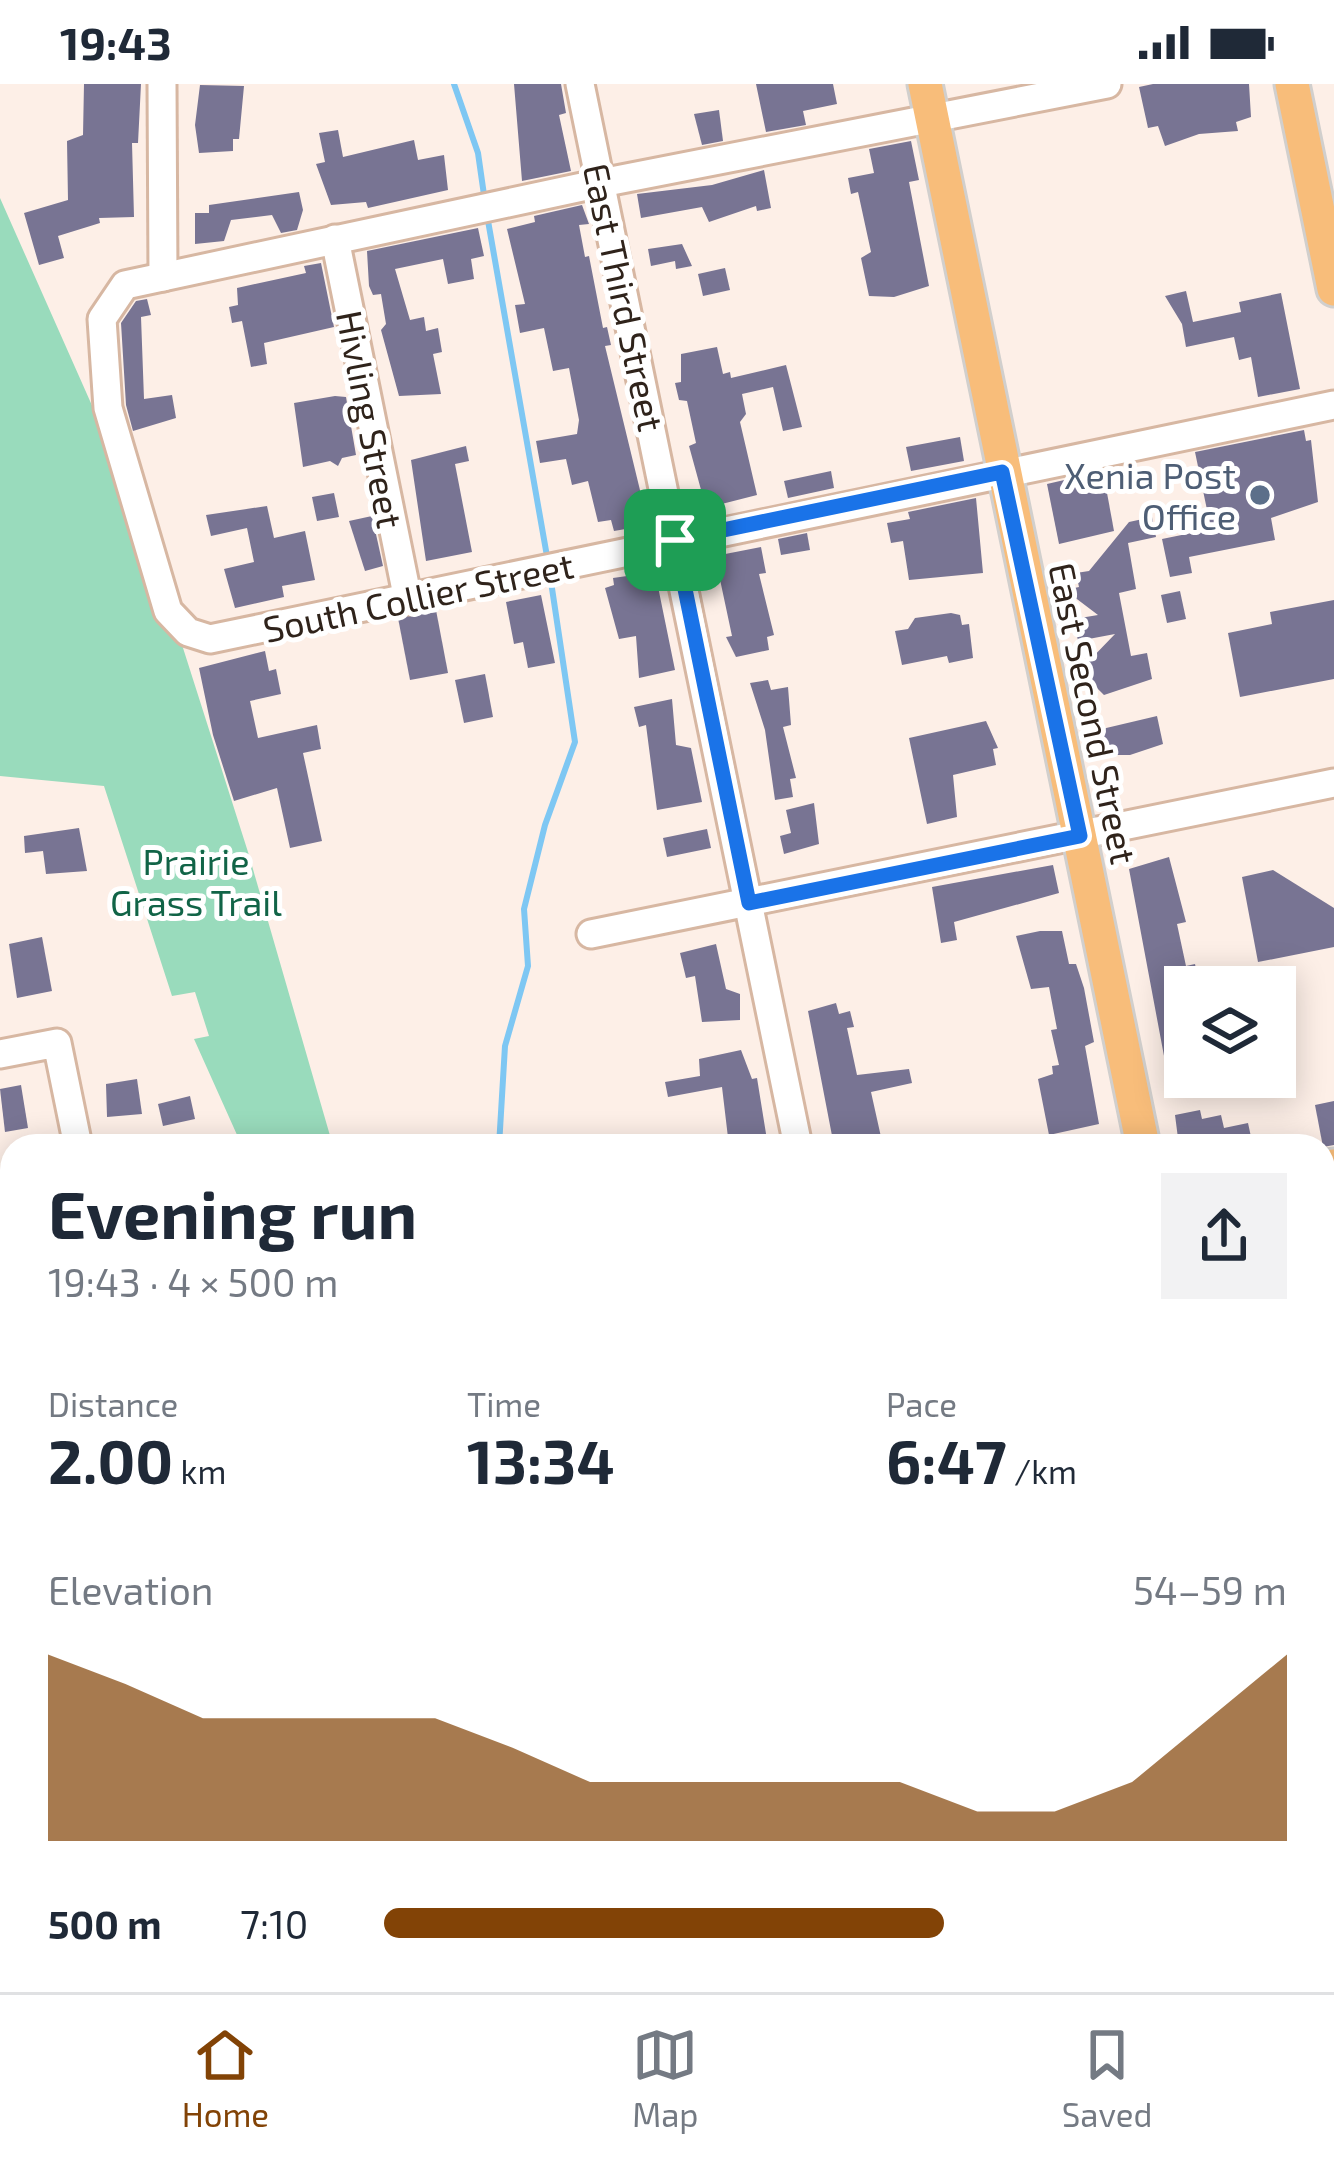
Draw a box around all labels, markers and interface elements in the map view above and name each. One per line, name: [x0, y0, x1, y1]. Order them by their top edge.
text: 19:43: [60, 15, 172, 69]
street label: East Third Street: [576, 159, 674, 435]
street label: Hivling Street: [329, 307, 413, 531]
place label: Xenia Post Office: [1064, 453, 1236, 537]
marker: Xenia Post Office: [1247, 482, 1273, 508]
pin: [624, 489, 726, 591]
icon: arrive: [642, 507, 708, 573]
street label: South Collier Street: [259, 542, 577, 650]
street label: East Second Street: [1041, 558, 1147, 868]
park label: Prairie Grass Trail: [110, 839, 282, 923]
map controls: [1164, 966, 1296, 1098]
button: layers: [1164, 966, 1296, 1098]
text: Evening run: [48, 1173, 417, 1252]
button: share: [1161, 1173, 1287, 1299]
text: 19:43 · 4 × 500 m: [48, 1258, 338, 1305]
text: Distance: [48, 1384, 178, 1424]
text: Time: [467, 1384, 541, 1424]
text: Pace: [886, 1384, 957, 1424]
text: 2.00: [48, 1424, 173, 1496]
text: 13:34: [467, 1424, 615, 1496]
text: 6:47: [886, 1424, 1007, 1496]
text: km: [173, 1451, 226, 1491]
text: /km: [1007, 1451, 1077, 1491]
text: Elevation: [48, 1566, 213, 1613]
text: 54–59 m: [1133, 1566, 1287, 1613]
text: 500 m: [48, 1900, 162, 1947]
text: 7:10: [240, 1900, 308, 1947]
tab: Home: [182, 2022, 269, 2134]
tab: Map: [632, 2022, 699, 2134]
tab: Saved: [1062, 2022, 1152, 2134]

